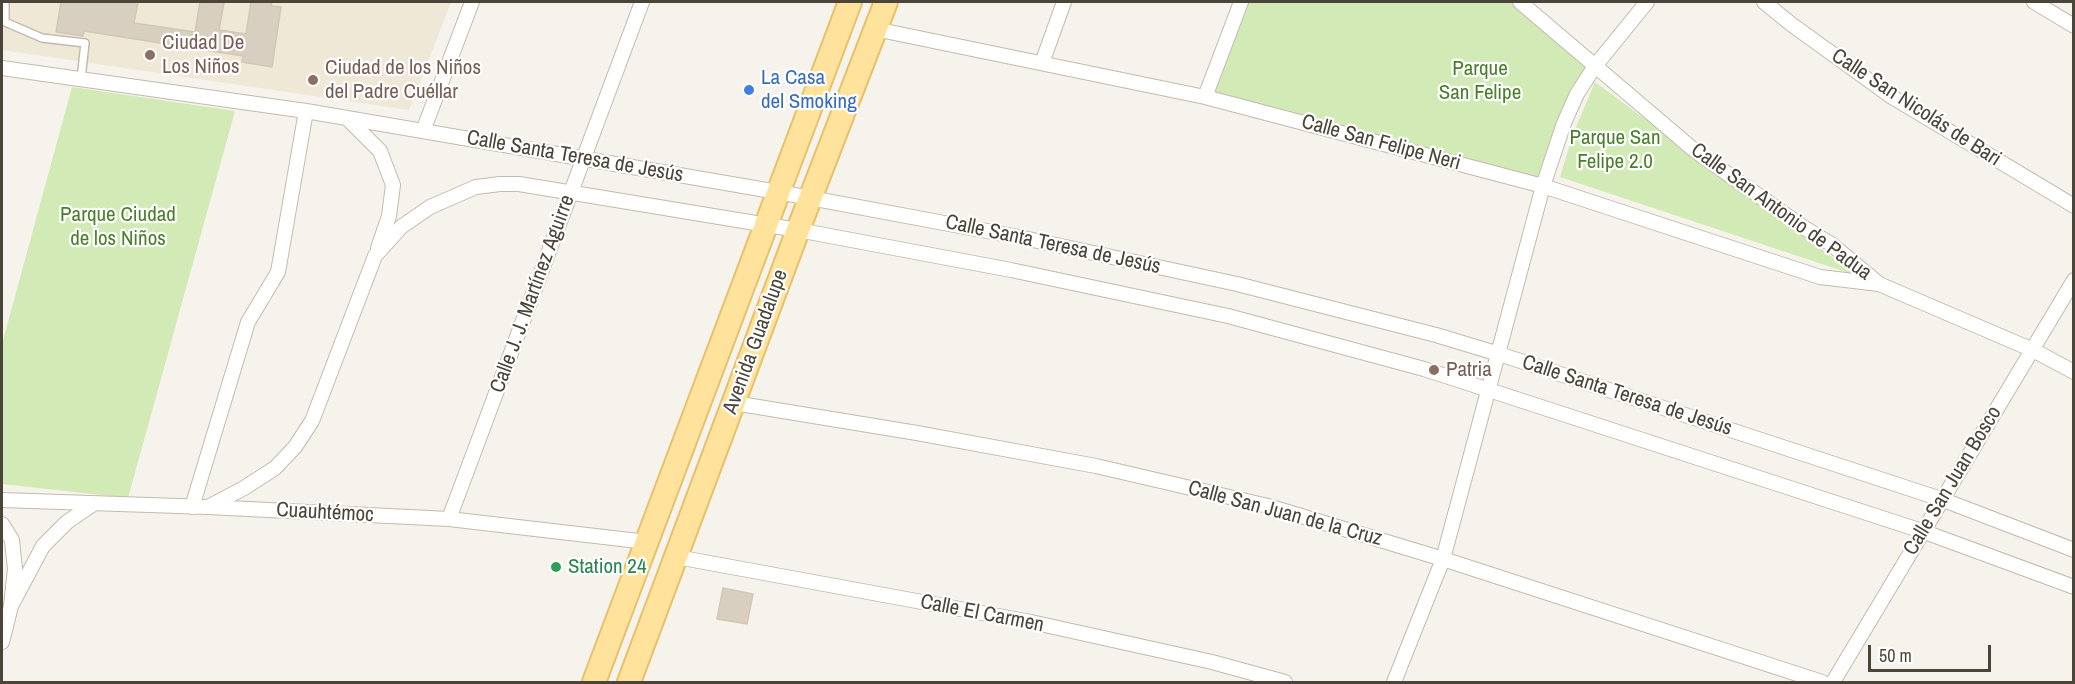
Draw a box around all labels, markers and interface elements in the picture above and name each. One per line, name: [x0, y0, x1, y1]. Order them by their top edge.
place label: Ciudad De Los Niños: [162, 30, 244, 80]
street label: Calle San Nicolás de Bari: [1826, 44, 2006, 172]
marker: Ciudad De Los Niños: [143, 48, 157, 62]
place label: Ciudad de los Niños del Padre Cuéllar: [325, 55, 481, 105]
park label: Parque San Felipe: [1439, 56, 1521, 106]
place label: La Casa del Smoking: [761, 65, 857, 115]
marker: Ciudad de los Niños del Padre Cuéllar: [306, 73, 320, 87]
marker: La Casa del Smoking: [742, 83, 756, 97]
street label: Calle San Felipe Neri: [1299, 110, 1463, 176]
park label: Parque San Felipe 2.0: [1570, 125, 1660, 175]
street label: Calle Santa Teresa de Jesús: [465, 126, 685, 188]
street label: Calle San Antonio de Padua: [1686, 138, 1876, 286]
street label: Calle J. J. Martínez Aguirre: [485, 192, 581, 396]
park label: Parque Ciudad de los Niños: [60, 202, 176, 252]
street label: Calle Santa Teresa de Jesús: [943, 210, 1163, 280]
street label: Avenida Guadalupe: [718, 266, 794, 418]
street label: Calle Santa Teresa de Jesús: [1519, 350, 1735, 442]
place label: Patria: [1446, 357, 1492, 383]
marker: Patria: [1427, 363, 1441, 377]
street label: Calle San Juan Bosco: [1899, 402, 2007, 560]
street label: Calle San Juan de la Cruz: [1185, 476, 1385, 552]
street label: Cuauhtémoc: [276, 498, 374, 528]
place label: Station 24: [568, 554, 647, 580]
marker: Station 24: [549, 560, 563, 574]
street label: Calle El Carmen: [918, 590, 1046, 638]
scale bar: [1871, 633, 1994, 671]
text: 50 m: [1879, 643, 1912, 668]

